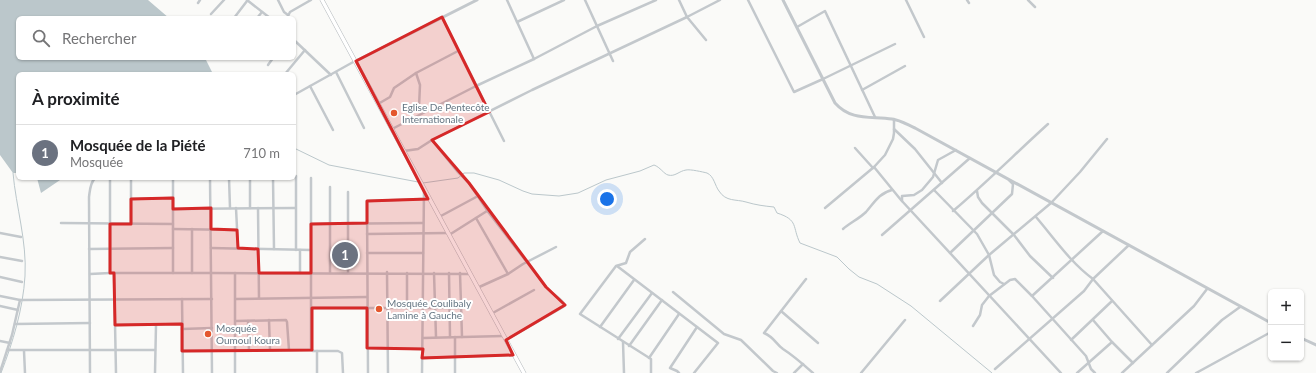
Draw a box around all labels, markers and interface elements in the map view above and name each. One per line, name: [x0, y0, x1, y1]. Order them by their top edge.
search box: [16, 16, 296, 60]
icon: search: [30, 27, 52, 49]
text: Rechercher: [62, 29, 136, 47]
text: À proximité: [32, 88, 120, 109]
place label: Eglise De Pentecôte Internationale: [402, 101, 490, 125]
marker: Eglise De Pentecôte Internationale: [389, 108, 399, 118]
text: Mosquée de la Piété: [70, 136, 205, 154]
text: 1: [41, 145, 49, 161]
text: 710 m: [243, 145, 280, 161]
text: Mosquée: [70, 154, 123, 170]
your location: [597, 189, 617, 209]
pin: 1: [332, 240, 358, 270]
map controls: [1268, 289, 1304, 361]
button: +: [1268, 289, 1304, 325]
place label: Mosquée Coulibaly Lamine à Gauche: [387, 297, 472, 321]
marker: Mosquée Coulibaly Lamine à Gauche: [374, 304, 384, 314]
place label: Mosquée Oumoul Koura: [216, 322, 280, 346]
button: −: [1268, 325, 1304, 361]
marker: Mosquée Oumoul Koura: [203, 329, 213, 339]

